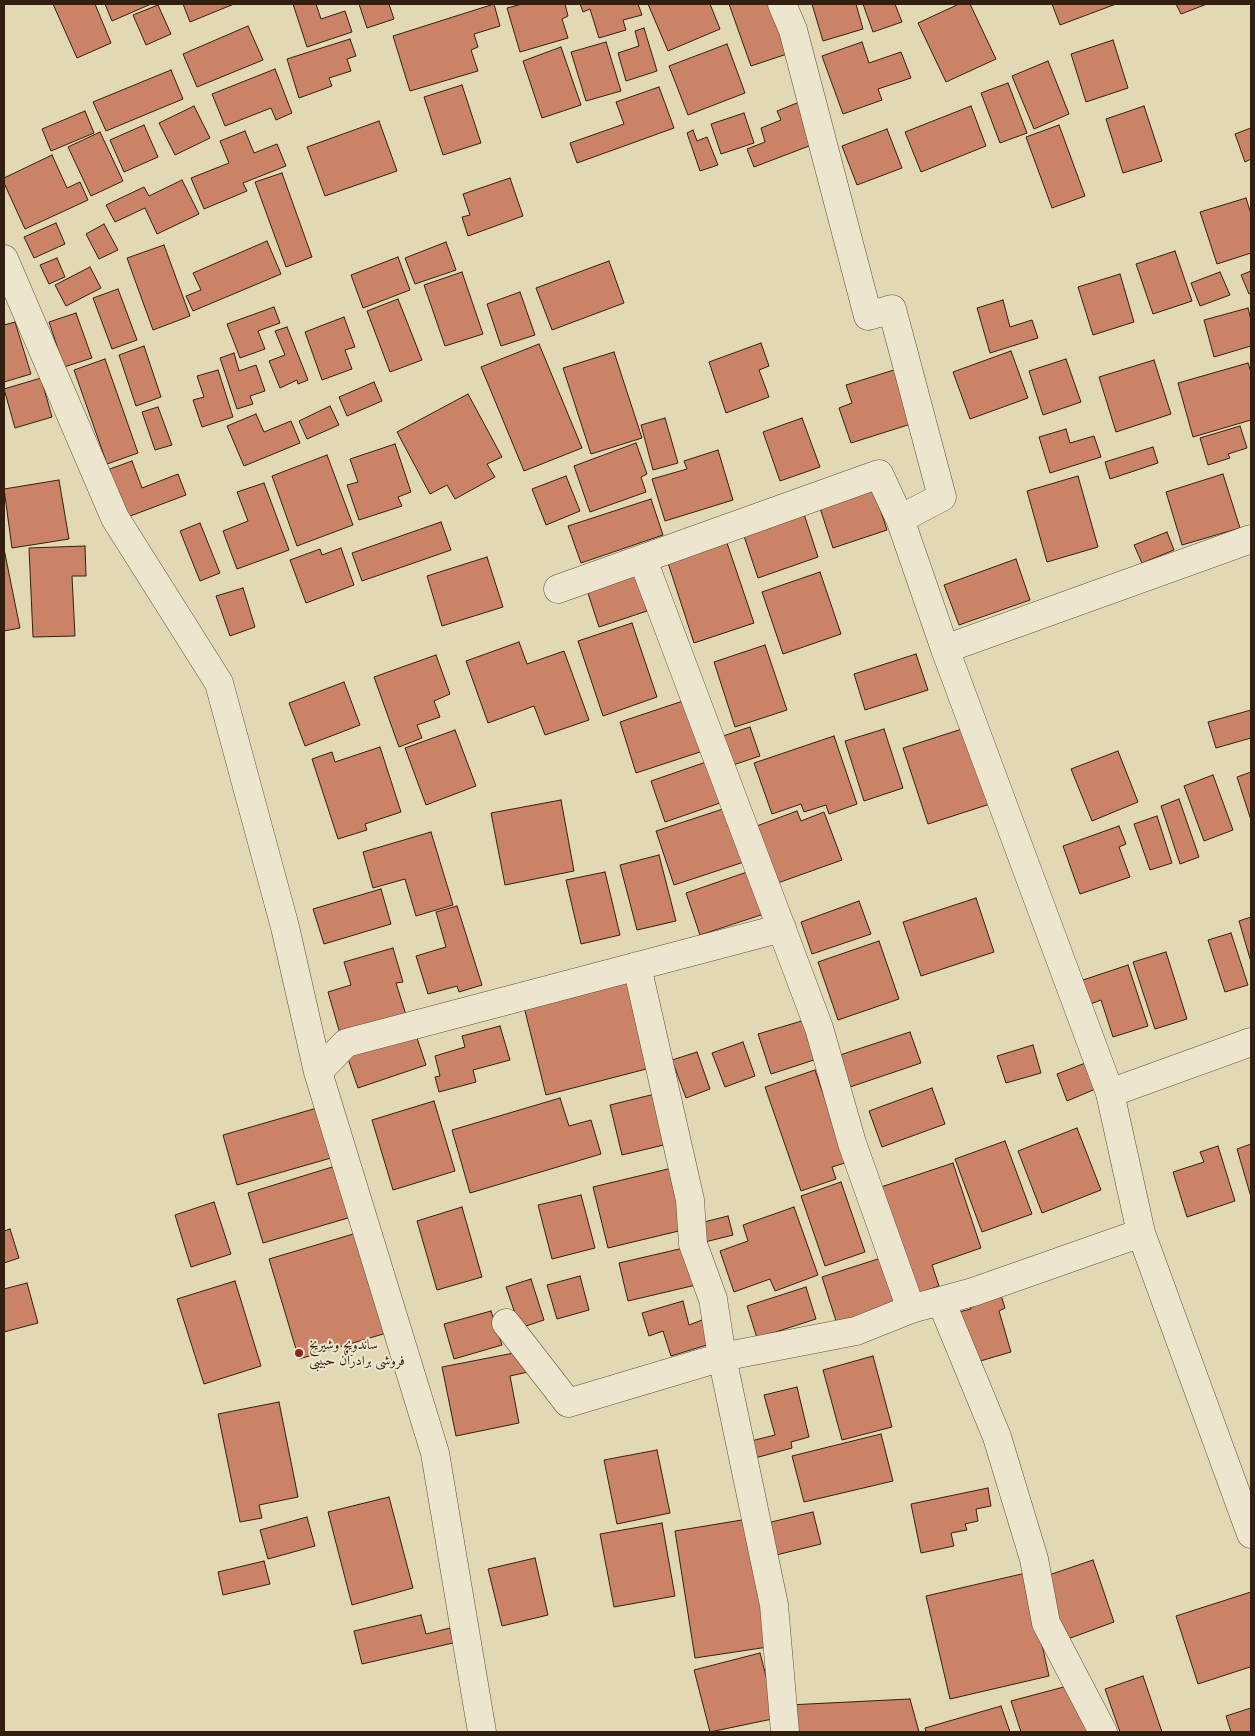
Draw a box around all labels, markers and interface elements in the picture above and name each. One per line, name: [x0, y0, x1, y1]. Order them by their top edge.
place label: ساندویچ وشیریخ فروشی برادران حبیبی: [309, 1337, 405, 1370]
marker: ساندویچ وشیریخ فروشی برادران حبیبی: [293, 1347, 305, 1359]

